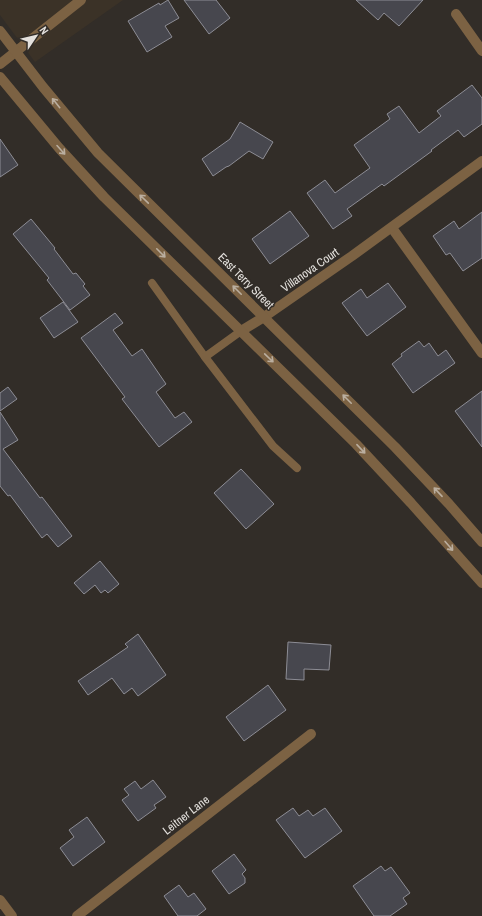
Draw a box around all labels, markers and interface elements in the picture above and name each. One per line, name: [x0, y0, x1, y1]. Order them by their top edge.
north arrow: [16, 16, 56, 56]
text: N: [37, 24, 52, 37]
one-way arrow: [52, 98, 61, 108]
one-way arrow: [56, 144, 65, 155]
one-way arrow: [139, 194, 149, 204]
street label: Villanova Court: [278, 244, 342, 296]
one-way arrow: [156, 248, 166, 258]
street label: East Terry Street: [214, 249, 278, 313]
one-way arrow: [232, 285, 242, 295]
one-way arrow: [264, 353, 274, 363]
one-way arrow: [342, 394, 352, 404]
one-way arrow: [357, 444, 366, 454]
one-way arrow: [433, 487, 443, 497]
one-way arrow: [444, 540, 453, 551]
street label: Leitner Lane: [159, 792, 213, 838]

